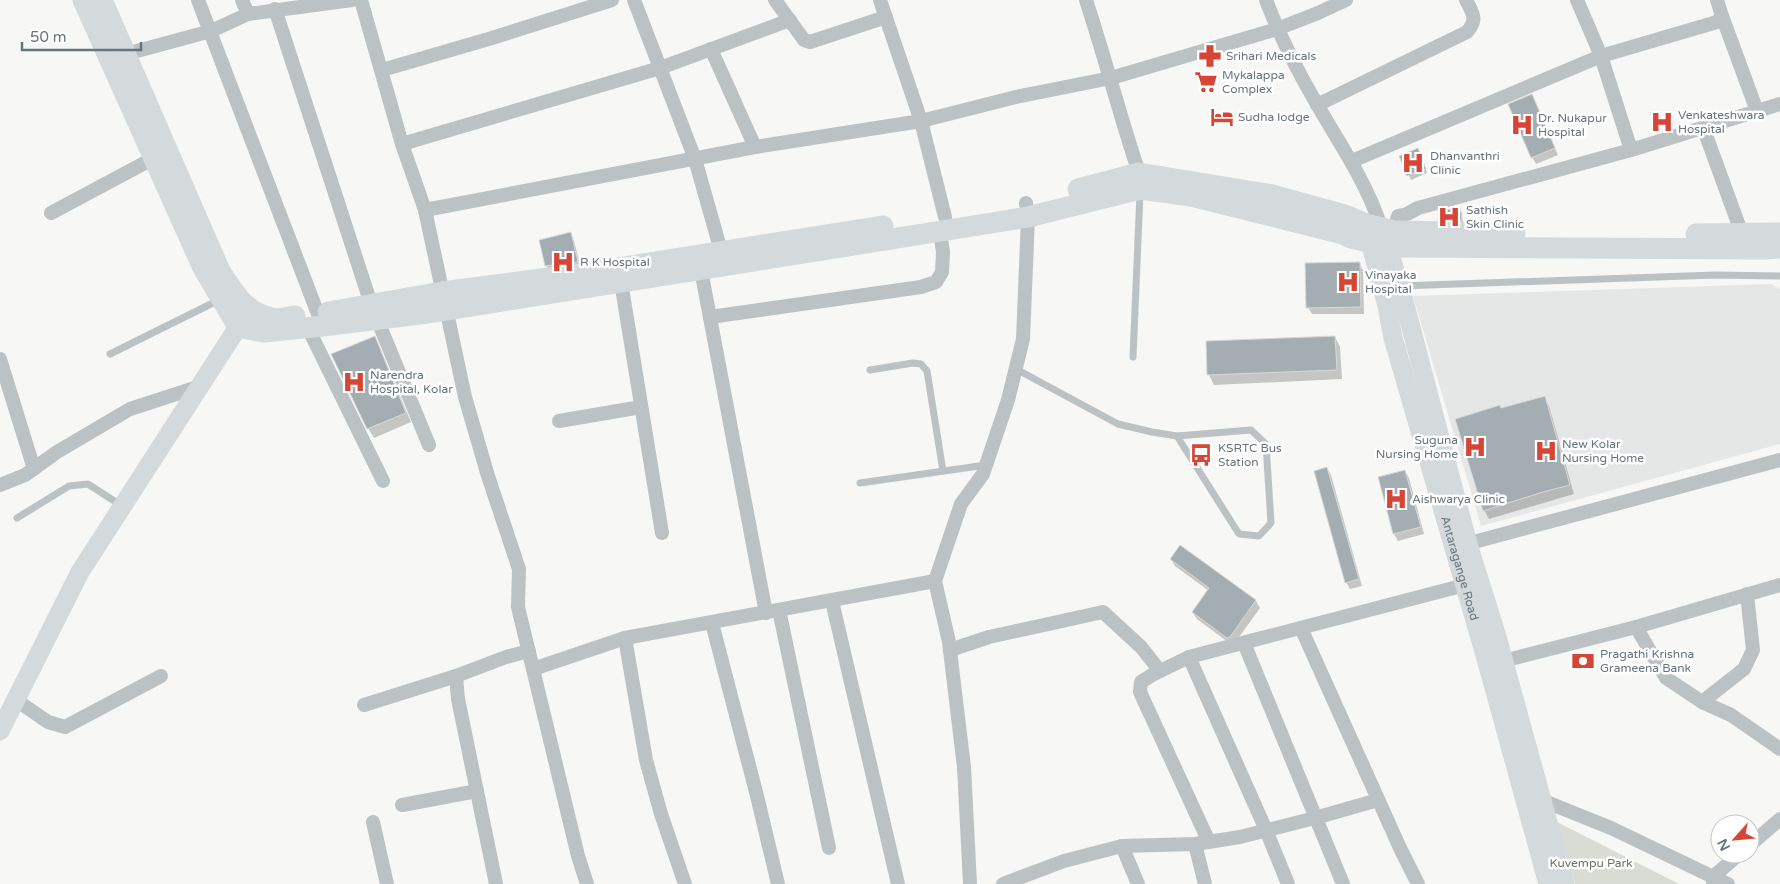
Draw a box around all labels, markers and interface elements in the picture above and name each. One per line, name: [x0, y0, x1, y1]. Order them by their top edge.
scale bar: [22, 20, 141, 52]
text: 50 m: [30, 28, 67, 46]
pharmacy icon: Srihari Medicals: [1197, 43, 1223, 69]
place label: Srihari Medicals: [1226, 49, 1317, 63]
place label: Mykalappa Complex: [1222, 68, 1285, 96]
supermarket icon: Mykalappa Complex: [1193, 69, 1219, 95]
hotel icon: Sudha lodge: [1209, 104, 1235, 130]
place label: Venkateshwara Hospital: [1678, 108, 1765, 136]
hospital icon: Venkateshwara Hospital: [1649, 109, 1675, 135]
place label: Sudha lodge: [1238, 110, 1310, 124]
place label: Dr. Nukapur Hospital: [1538, 111, 1607, 139]
hospital icon: Dr. Nukapur Hospital: [1509, 112, 1535, 138]
place label: Dhanvanthri Clinic: [1430, 149, 1500, 177]
hospital icon: Dhanvanthri Clinic: [1400, 150, 1426, 176]
place label: Sathish Skin Clinic: [1466, 203, 1524, 231]
hospital icon: Sathish Skin Clinic: [1436, 204, 1462, 230]
hospital icon: R K Hospital: [550, 249, 576, 275]
place label: R K Hospital: [580, 255, 650, 269]
place label: Vinayaka Hospital: [1365, 268, 1416, 296]
hospital icon: Vinayaka Hospital: [1335, 269, 1361, 295]
place label: Narendra Hospital, Kolar: [370, 368, 453, 396]
hospital icon: Narendra Hospital, Kolar: [341, 369, 367, 395]
place label: Suguna Nursing Home: [1376, 433, 1458, 461]
hospital icon: Suguna Nursing Home: [1462, 434, 1488, 460]
place label: New Kolar Nursing Home: [1562, 437, 1644, 465]
hospital icon: New Kolar Nursing Home: [1533, 438, 1559, 464]
place label: KSRTC Bus Station: [1218, 441, 1282, 469]
bus stop icon: KSRTC Bus Station: [1188, 442, 1214, 468]
hospital icon: Aishwarya Clinic: [1383, 486, 1409, 512]
place label: Aishwarya Clinic: [1412, 492, 1505, 506]
street label: Antaragange Road: [1438, 515, 1482, 622]
place label: Pragathi Krishna Grameena Bank: [1600, 647, 1694, 675]
bank icon: Pragathi Krishna Grameena Bank: [1570, 648, 1596, 674]
north arrow: [1710, 814, 1760, 864]
text: N: [1714, 836, 1734, 854]
park label: Kuvempu Park: [1549, 856, 1633, 870]

